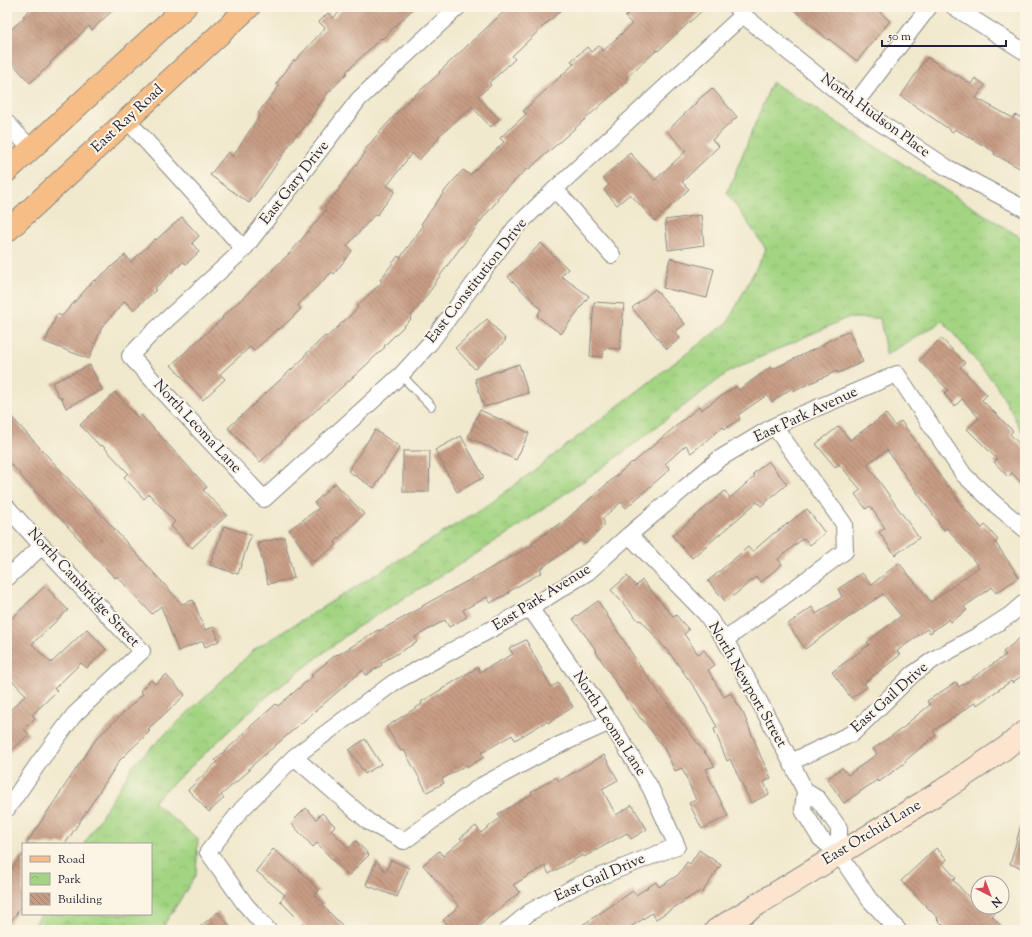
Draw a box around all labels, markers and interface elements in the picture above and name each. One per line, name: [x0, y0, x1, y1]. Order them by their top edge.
scale bar: [882, 22, 1006, 48]
text: 50 m: [887, 28, 911, 46]
street label: North Hudson Place: [816, 69, 934, 163]
street label: East Ray Road: [87, 80, 169, 158]
street label: East Gary Drive: [255, 137, 335, 229]
street label: East Constitution Drive: [421, 214, 533, 348]
street label: North Leoma Lane: [148, 376, 246, 478]
street label: East Park Avenue: [751, 382, 861, 448]
street label: North Cambridge Street: [22, 524, 144, 652]
street label: East Park Avenue: [489, 559, 595, 637]
street label: North Newport Street: [702, 618, 792, 752]
street label: East Gail Drive: [847, 658, 933, 738]
street label: North Leoma Lane: [567, 667, 651, 781]
street label: East Orchid Lane: [819, 795, 925, 871]
legend: [22, 843, 152, 915]
street label: East Gail Drive: [551, 849, 649, 907]
text: Road: [58, 851, 85, 869]
text: Park: [58, 871, 81, 889]
north arrow: [970, 875, 1010, 915]
text: Building: [58, 891, 102, 909]
text: N: [987, 892, 1005, 911]

